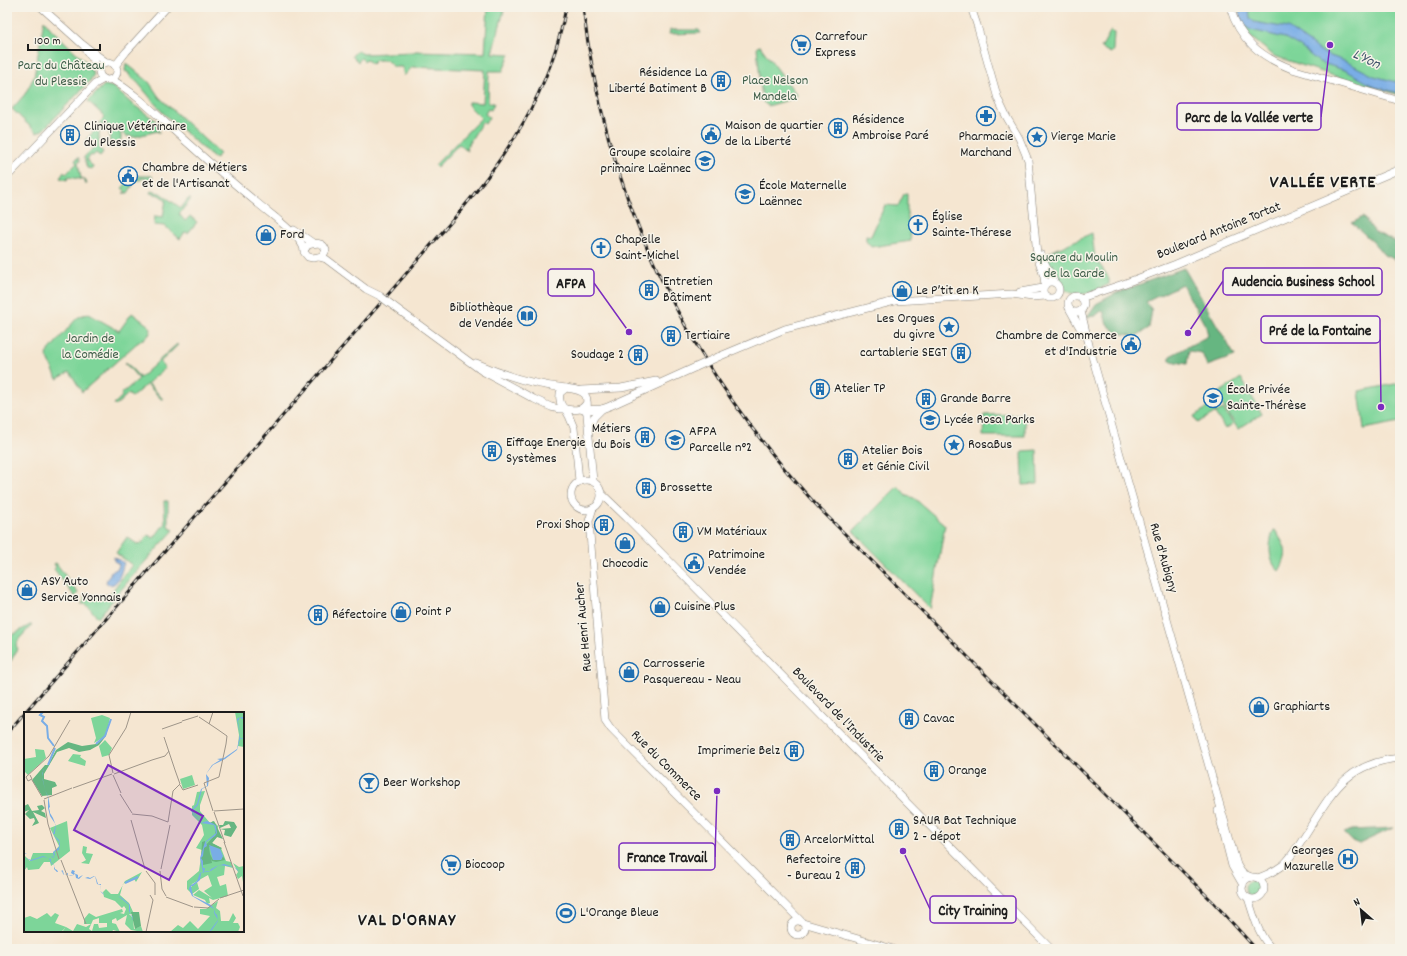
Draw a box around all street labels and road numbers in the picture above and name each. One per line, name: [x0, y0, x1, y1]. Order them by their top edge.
street label: Boulevard Antoine Tortat: [1154, 197, 1284, 265]
street label: Rue d'Aubigny: [1143, 521, 1183, 596]
street label: Rue Henri Aucher: [570, 580, 598, 673]
street label: Boulevard de l'Industrie: [787, 663, 889, 767]
street label: Rue du Commerce: [626, 726, 706, 806]

